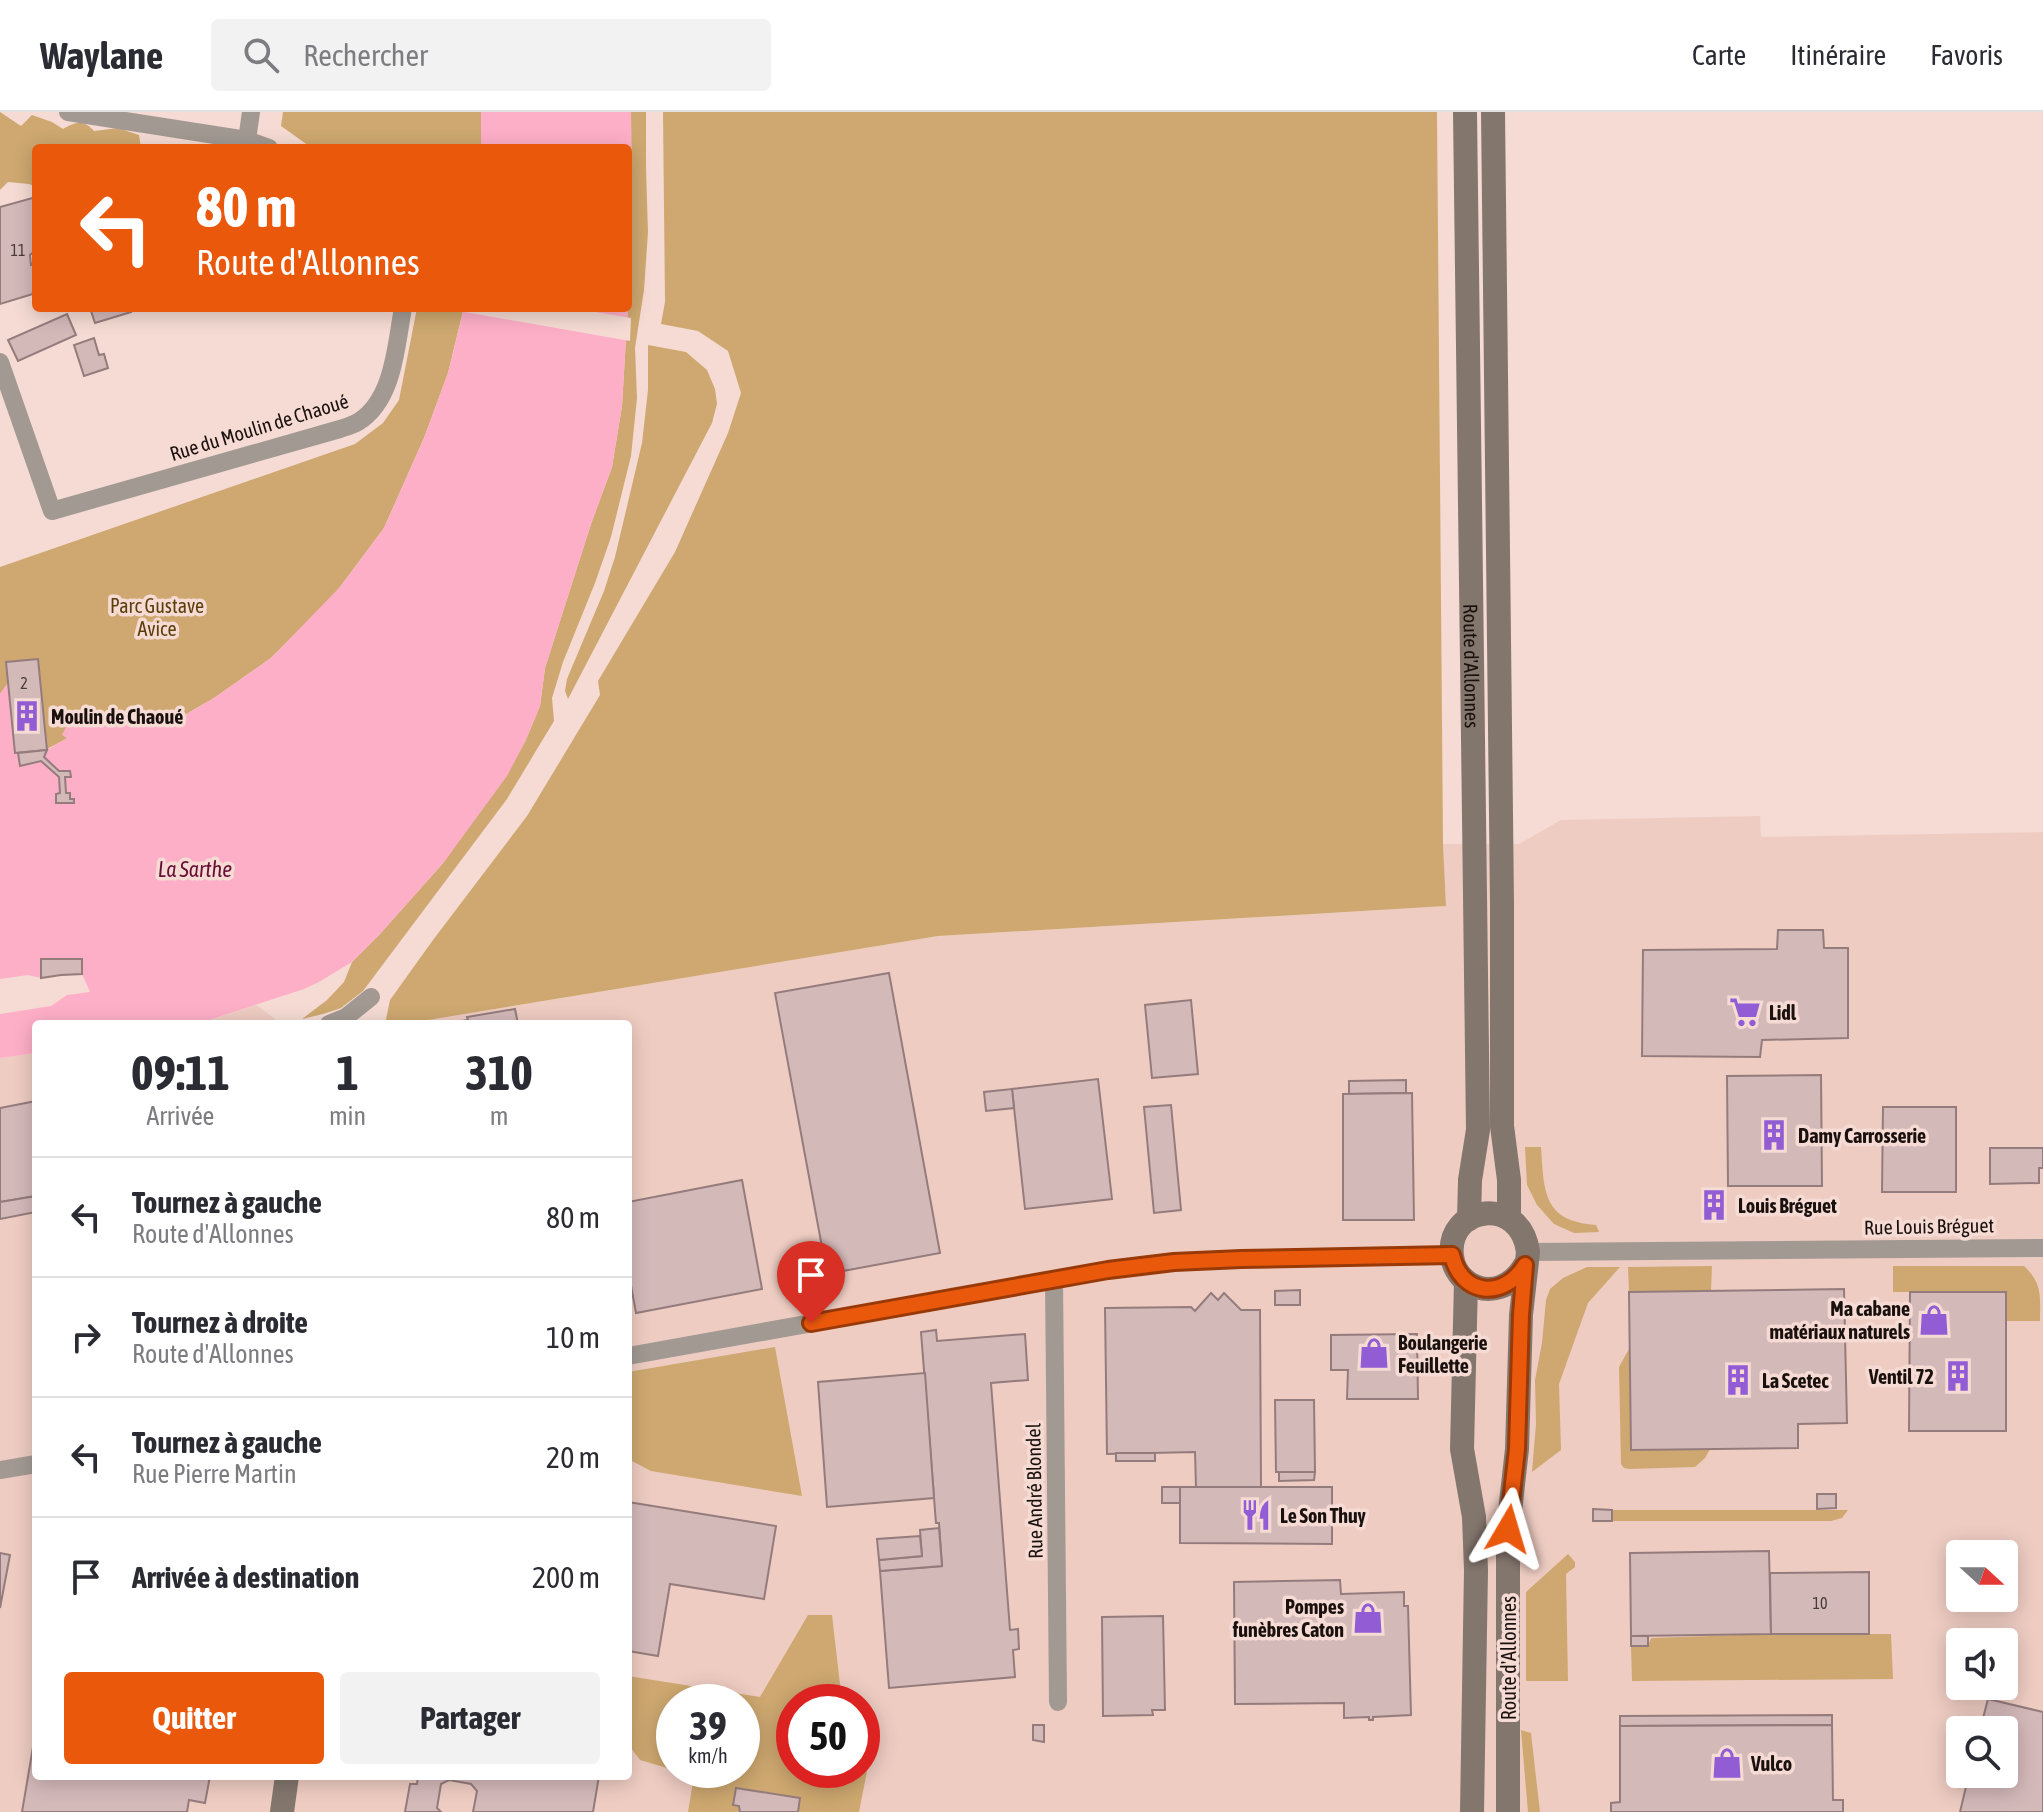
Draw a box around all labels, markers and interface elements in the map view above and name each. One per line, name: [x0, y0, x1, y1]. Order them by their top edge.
search box: [211, 19, 771, 91]
icon: search: [239, 33, 283, 77]
text: Waylane: [40, 34, 163, 77]
text: Rechercher: [303, 38, 428, 72]
text: Carte: [1692, 39, 1746, 71]
text: Itinéraire: [1790, 39, 1886, 71]
text: Favoris: [1930, 39, 2003, 71]
text: 80 m: [196, 175, 297, 239]
icon: left: [64, 176, 168, 280]
house number: 11: [10, 241, 26, 259]
text: Route d'Allonnes: [196, 241, 420, 283]
street label: Rue du Moulin de Chaoué: [167, 389, 351, 465]
park label: Parc Gustave Avice: [110, 594, 204, 640]
street label: Route d'Allonnes: [1460, 604, 1484, 728]
house number: 2: [20, 674, 28, 692]
building icon: Moulin de Chaoué: [10, 699, 44, 733]
place label: Moulin de Chaoué: [51, 705, 183, 728]
water label: La Sarthe: [158, 856, 232, 882]
supermarket icon: Lidl: [1728, 995, 1762, 1029]
place label: Lidl: [1769, 1001, 1797, 1024]
text: 09:11: [131, 1045, 230, 1100]
text: 1: [336, 1045, 359, 1100]
text: 310: [465, 1045, 533, 1100]
text: Arrivée: [146, 1101, 214, 1131]
text: min: [329, 1101, 366, 1131]
text: m: [490, 1101, 508, 1131]
building icon: Damy Carrosserie: [1757, 1118, 1791, 1152]
place label: Damy Carrosserie: [1798, 1124, 1926, 1147]
text: Tournez à gauche: [132, 1185, 322, 1219]
building icon: Louis Bréguet: [1697, 1188, 1731, 1222]
place label: Louis Bréguet: [1738, 1194, 1837, 1217]
icon: left: [64, 1195, 108, 1239]
text: 80 m: [546, 1200, 600, 1234]
street label: Rue Louis Bréguet: [1864, 1213, 1995, 1239]
text: Route d'Allonnes: [132, 1219, 294, 1249]
pin: [777, 1241, 845, 1323]
icon: arrive: [789, 1253, 833, 1297]
place label: Ma cabane matériaux naturels: [1770, 1297, 1910, 1343]
shop icon: Ma cabane matériaux naturels: [1917, 1303, 1951, 1337]
text: Tournez à droite: [132, 1305, 308, 1339]
icon: right: [64, 1315, 108, 1359]
text: 10 m: [546, 1320, 600, 1354]
place label: Boulangerie Feuillette: [1398, 1331, 1488, 1377]
shop icon: Boulangerie Feuillette: [1357, 1336, 1391, 1370]
text: Route d'Allonnes: [132, 1339, 294, 1369]
building icon: Ventil 72: [1941, 1359, 1975, 1393]
building icon: La Scetec: [1721, 1363, 1755, 1397]
place label: Ventil 72: [1868, 1365, 1934, 1388]
place label: La Scetec: [1762, 1369, 1829, 1392]
street label: Rue André Blondel: [1021, 1422, 1047, 1559]
text: Tournez à gauche: [132, 1425, 322, 1459]
icon: left: [64, 1435, 108, 1479]
text: 20 m: [546, 1440, 600, 1474]
text: Rue Pierre Martin: [132, 1459, 297, 1489]
position arrow: [1466, 1487, 1550, 1571]
restaurant icon: Le Son Thuy: [1239, 1498, 1273, 1532]
place label: Le Son Thuy: [1280, 1504, 1367, 1527]
north arrow: [1946, 1540, 2018, 1612]
map controls: [1946, 1540, 2018, 1788]
icon: arrive: [64, 1555, 108, 1599]
text: Arrivée à destination: [132, 1560, 359, 1594]
text: 200 m: [532, 1560, 600, 1594]
house number: 10: [1812, 1594, 1828, 1612]
place label: Pompes funèbres Caton: [1232, 1595, 1344, 1641]
street label: Route d'Allonnes: [1497, 1596, 1520, 1720]
shop icon: Pompes funèbres Caton: [1351, 1601, 1385, 1635]
button: sound: [1946, 1628, 2018, 1700]
button: Quitter: [64, 1672, 324, 1764]
button: Partager: [340, 1672, 600, 1764]
speed limit sign: 50: [776, 1684, 880, 1788]
text: 39: [689, 1703, 727, 1748]
button: search: [1946, 1716, 2018, 1788]
text: km/h: [688, 1744, 728, 1767]
shop icon: Vulco: [1710, 1746, 1744, 1780]
place label: Vulco: [1750, 1752, 1792, 1775]

